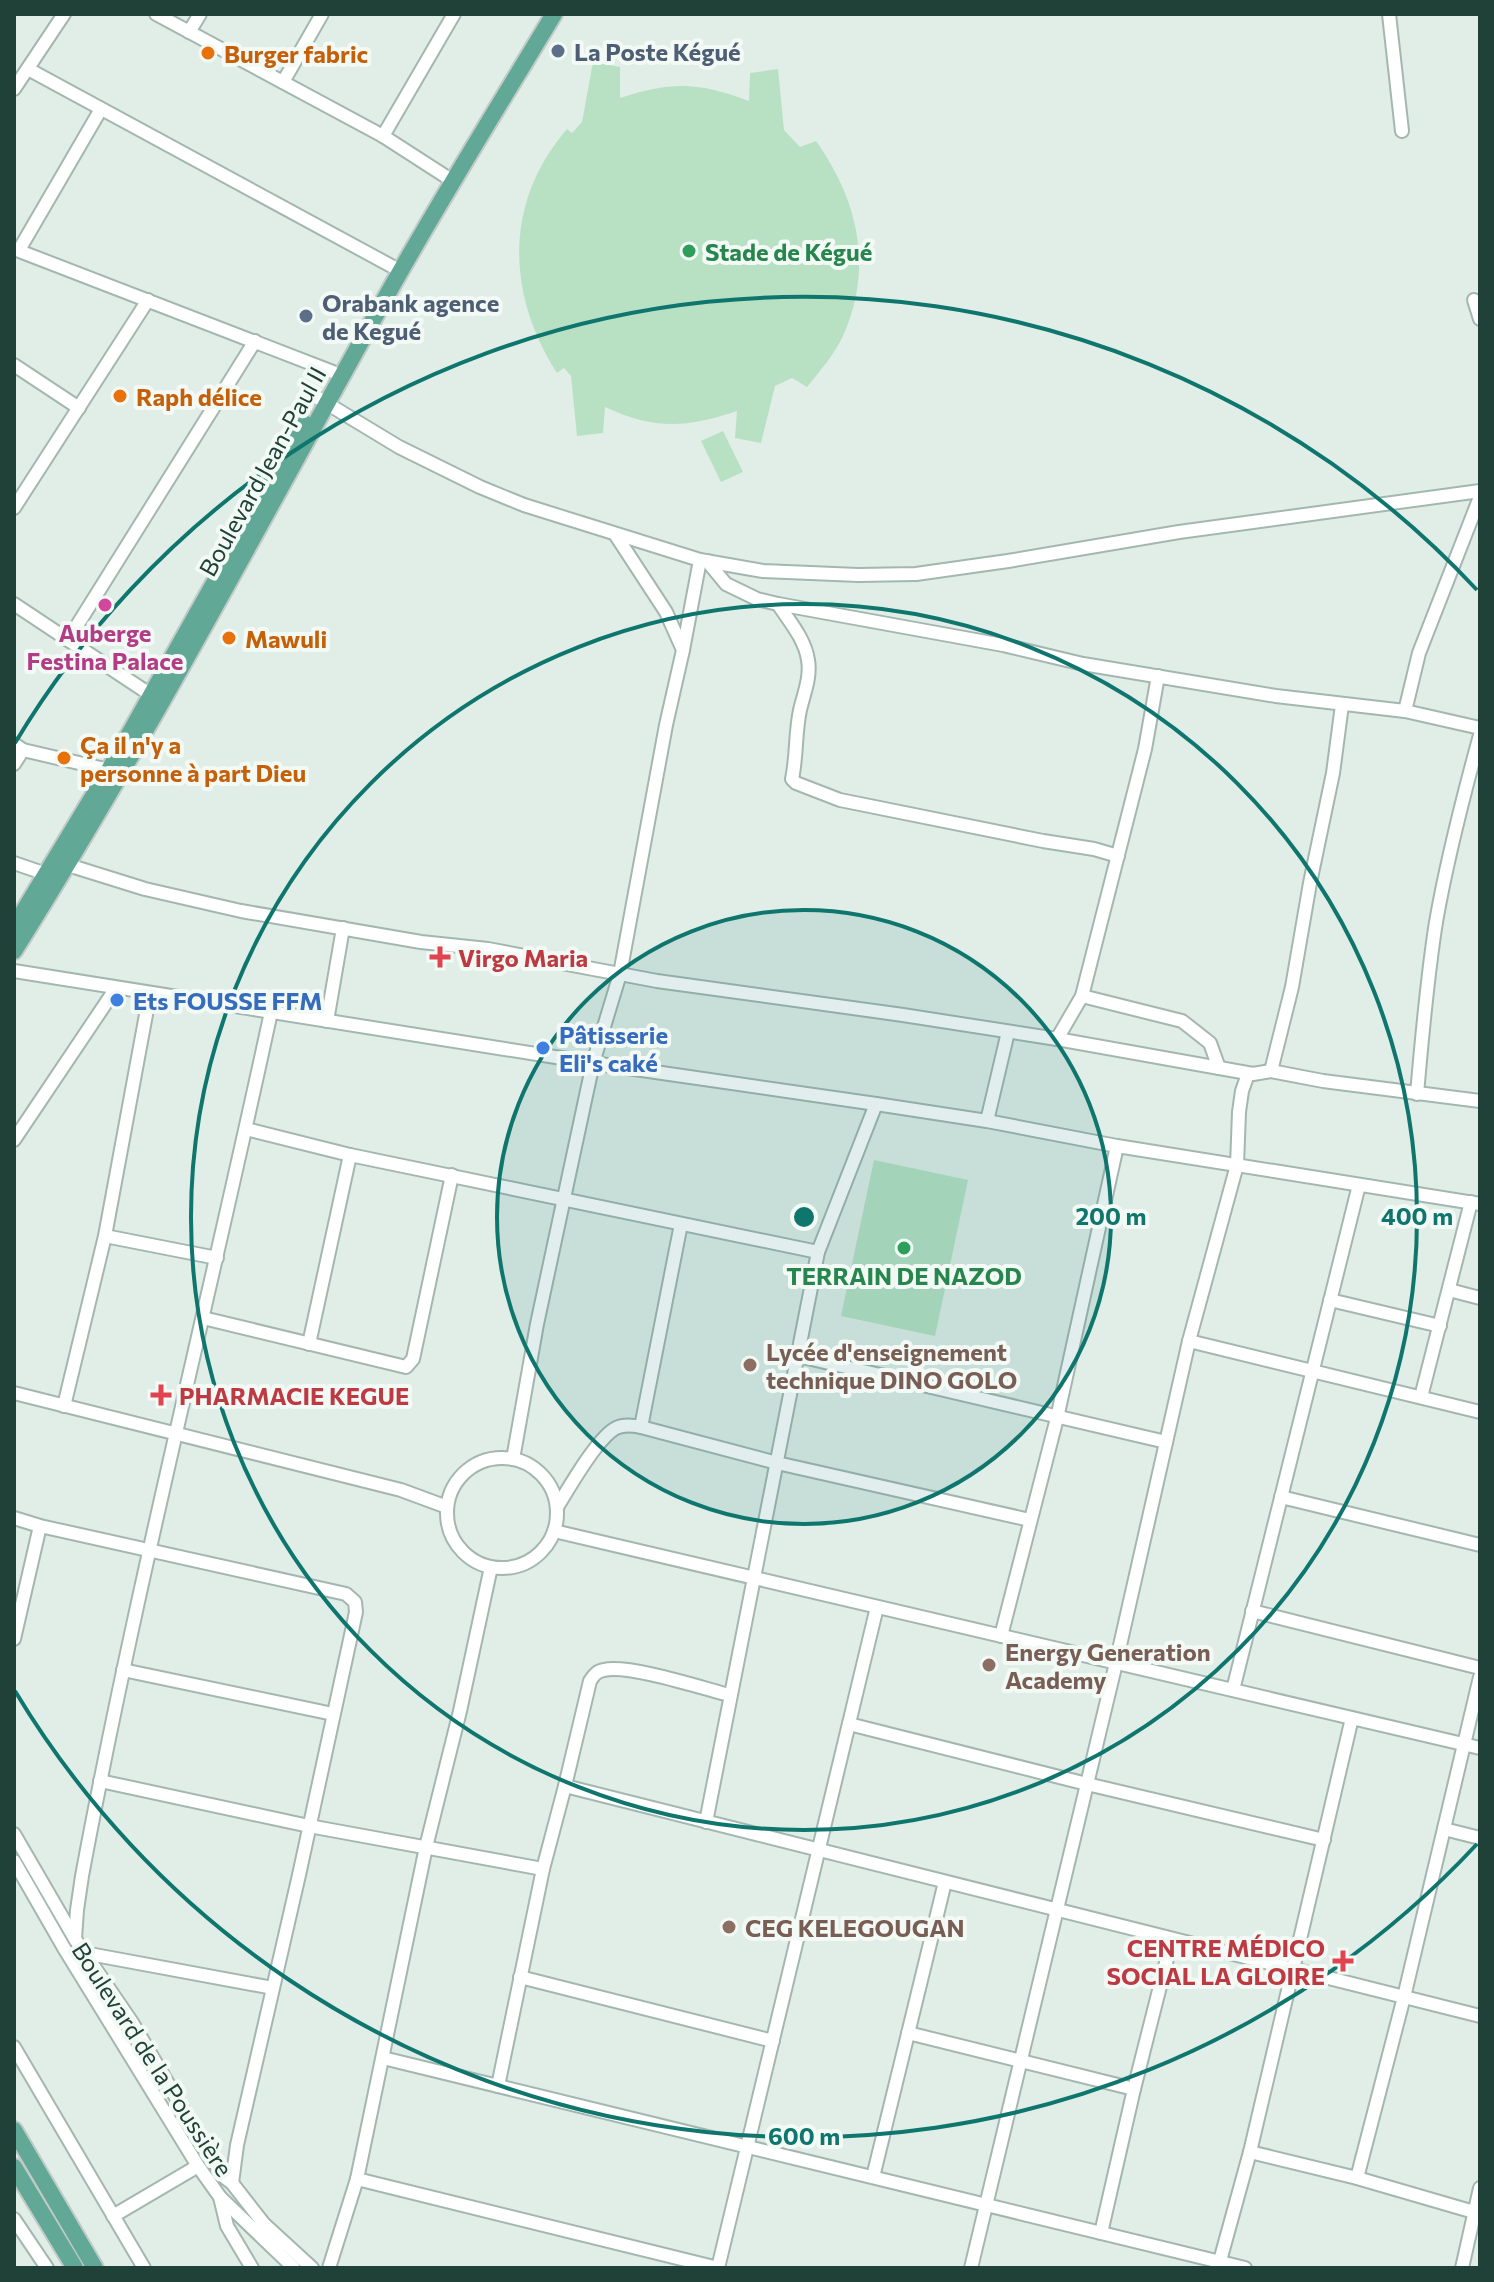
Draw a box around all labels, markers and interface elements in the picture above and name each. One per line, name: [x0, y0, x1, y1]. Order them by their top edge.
place label: La Poste Kégué: [574, 37, 741, 66]
place label: Burger fabric: [224, 39, 368, 68]
marker: La Poste Kégué: [549, 42, 567, 60]
marker: Burger fabric: [199, 44, 217, 62]
place label: Stade de Kégué: [705, 237, 872, 266]
marker: Stade de Kégué: [680, 242, 698, 260]
place label: Orabank agence de Kegué: [322, 288, 499, 345]
marker: Orabank agence de Kegué: [297, 307, 315, 325]
street label: Boulevard Jean-Paul II: [192, 361, 332, 581]
place label: Raph délice: [136, 382, 262, 411]
marker: Raph délice: [111, 387, 129, 405]
marker: Auberge Festina Palace: [96, 596, 114, 614]
place label: Auberge Festina Palace: [27, 618, 183, 675]
place label: Mawuli: [245, 624, 327, 653]
marker: Mawuli: [220, 629, 238, 647]
place label: Ça il n'y a personne à part Dieu: [80, 730, 306, 787]
marker: Ça il n'y a personne à part Dieu: [55, 749, 73, 767]
place label: Virgo Maria: [458, 943, 588, 972]
marker: Virgo Maria: [429, 946, 451, 968]
place label: Ets FOUSSE FFM: [133, 986, 322, 1015]
marker: Ets FOUSSE FFM: [108, 991, 126, 1009]
place label: Pâtisserie Eli's caké: [559, 1020, 668, 1077]
marker: Pâtisserie Eli's caké: [534, 1039, 552, 1057]
text: 200 m: [1076, 1201, 1146, 1230]
text: 400 m: [1381, 1201, 1453, 1230]
centre of rings: [790, 1203, 818, 1231]
marker: TERRAIN DE NAZOD: [895, 1239, 913, 1257]
place label: TERRAIN DE NAZOD: [786, 1261, 1022, 1290]
place label: Lycée d'enseignement technique DINO GOLO: [766, 1337, 1017, 1394]
marker: Lycée d'enseignement technique DINO GOLO: [741, 1356, 759, 1374]
place label: PHARMACIE KEGUE: [179, 1381, 409, 1410]
marker: PHARMACIE KEGUE: [150, 1384, 172, 1406]
place label: Energy Generation Academy: [1005, 1637, 1211, 1694]
marker: Energy Generation Academy: [980, 1656, 998, 1674]
place label: CEG KELEGOUGAN: [745, 1913, 964, 1942]
marker: CEG KELEGOUGAN: [720, 1918, 738, 1936]
place label: CENTRE MÉDICO SOCIAL LA GLOIRE: [1107, 1933, 1325, 1990]
street label: Boulevard de la Poussière: [66, 1937, 240, 2181]
marker: CENTRE MÉDICO SOCIAL LA GLOIRE: [1332, 1950, 1354, 1972]
text: 600 m: [768, 2121, 840, 2150]

